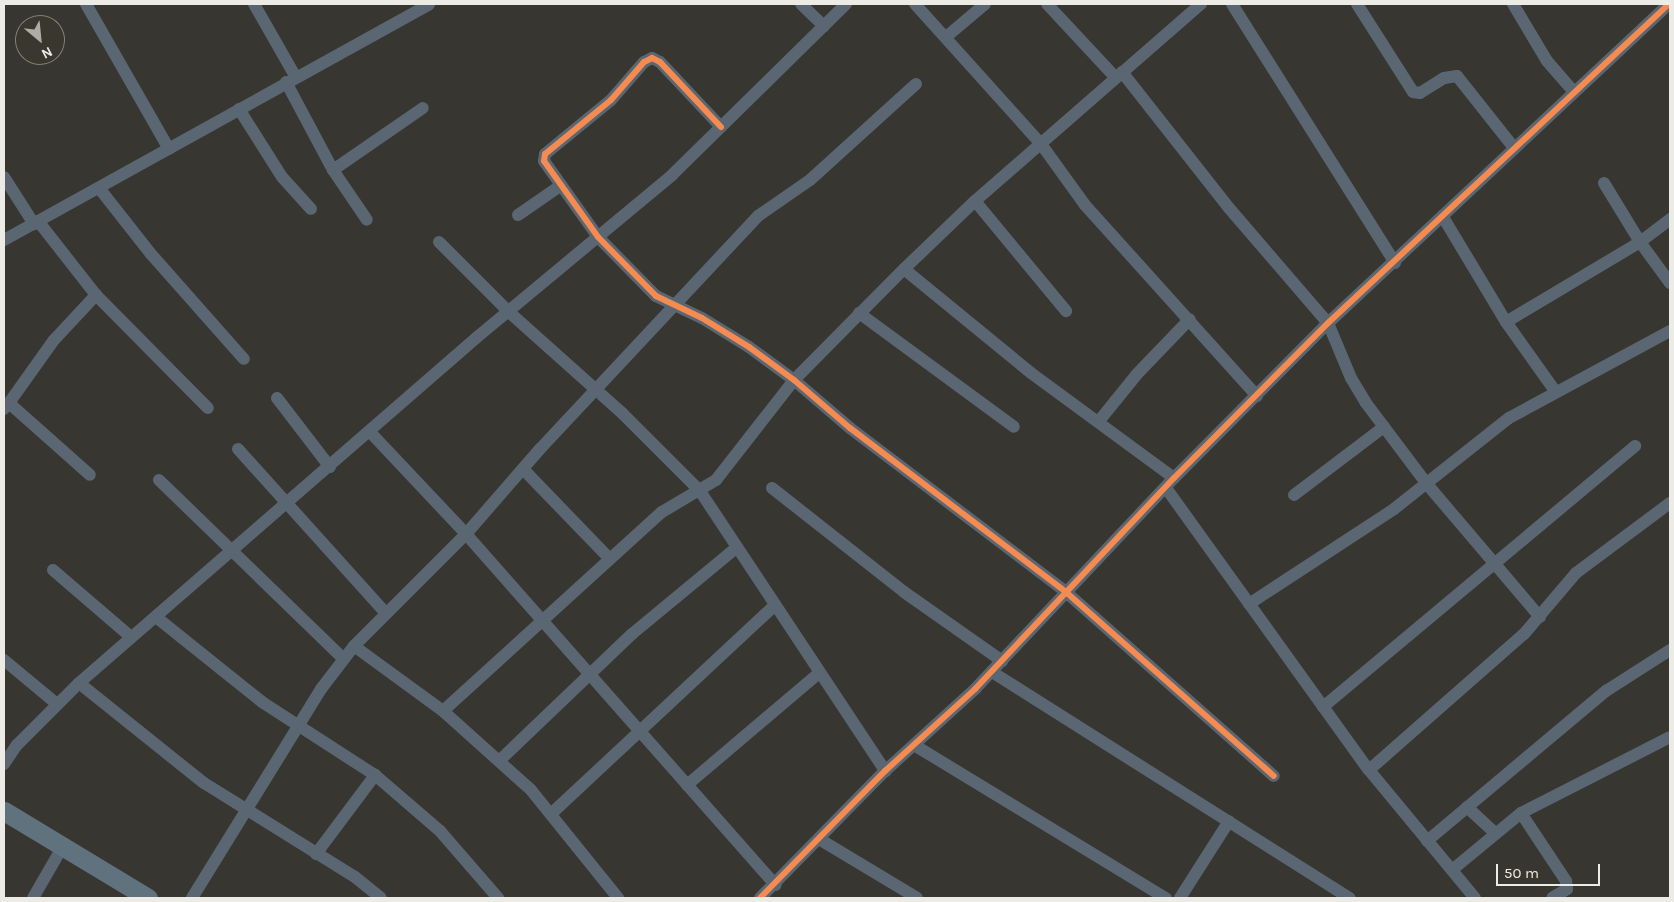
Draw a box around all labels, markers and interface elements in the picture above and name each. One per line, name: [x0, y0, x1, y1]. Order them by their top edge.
north arrow: [15, 15, 65, 65]
text: N: [38, 43, 55, 63]
scale bar: [1499, 854, 1603, 886]
text: 50 m: [1504, 864, 1539, 882]

